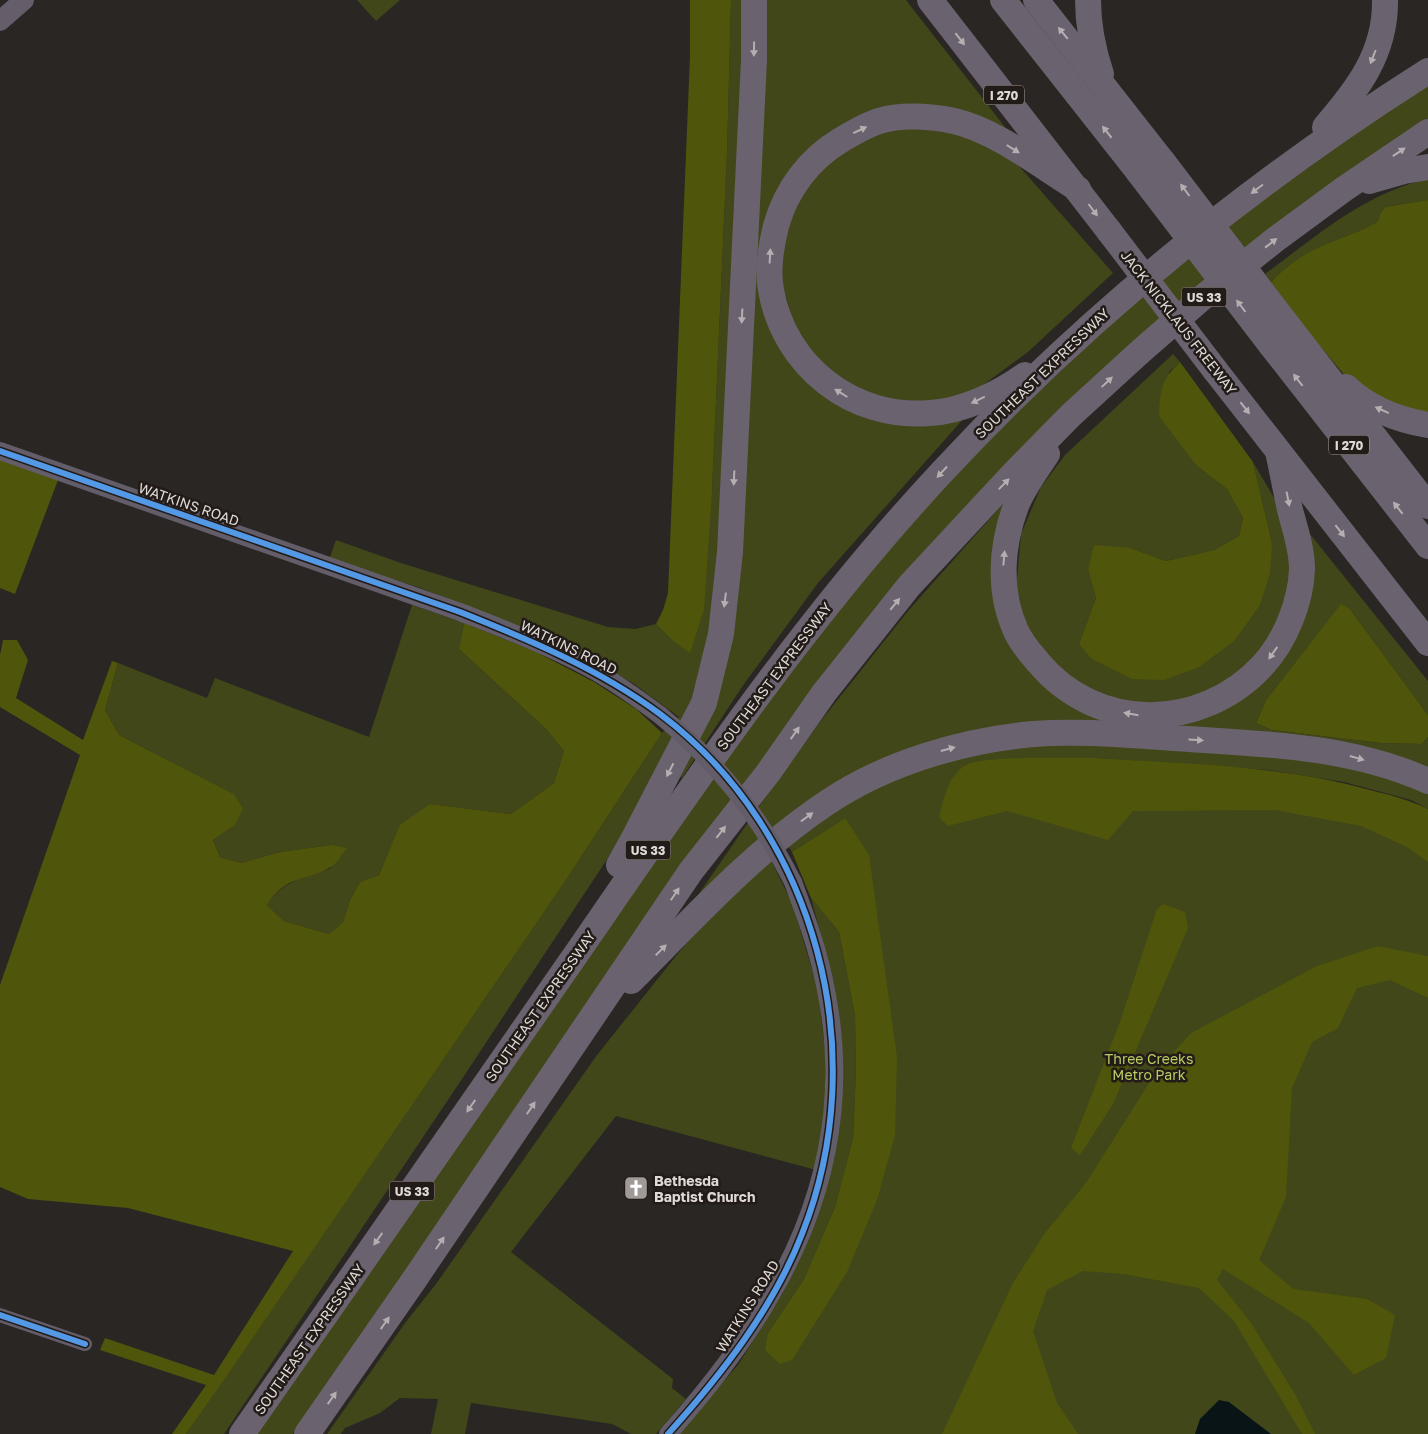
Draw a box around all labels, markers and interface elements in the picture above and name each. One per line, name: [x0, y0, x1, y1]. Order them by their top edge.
one-way arrow: [1057, 27, 1068, 40]
one-way arrow: [955, 32, 966, 45]
one-way arrow: [750, 41, 758, 57]
one-way arrow: [1369, 50, 1376, 65]
road number: I 270: [984, 86, 1024, 104]
one-way arrow: [853, 125, 867, 133]
one-way arrow: [1102, 125, 1112, 139]
one-way arrow: [1007, 144, 1020, 153]
one-way arrow: [1392, 147, 1406, 157]
one-way arrow: [1180, 183, 1190, 197]
one-way arrow: [1251, 183, 1264, 194]
one-way arrow: [1088, 203, 1098, 217]
one-way arrow: [1264, 238, 1278, 248]
one-way arrow: [767, 247, 775, 263]
street label: JACK NICKLAUS FREEWAY: [1118, 247, 1240, 397]
road number: US 33: [1182, 288, 1226, 306]
one-way arrow: [1236, 299, 1246, 313]
street label: SOUTHEAST EXPRESSWAY: [971, 304, 1113, 442]
one-way arrow: [737, 308, 745, 324]
one-way arrow: [1293, 373, 1303, 387]
one-way arrow: [1101, 376, 1113, 388]
one-way arrow: [834, 388, 847, 397]
one-way arrow: [971, 396, 985, 404]
one-way arrow: [1240, 401, 1251, 414]
one-way arrow: [1375, 406, 1389, 414]
road number: I 270: [1329, 436, 1369, 454]
one-way arrow: [936, 465, 948, 477]
one-way arrow: [729, 471, 737, 487]
one-way arrow: [998, 478, 1010, 490]
street label: WATKINS ROAD: [136, 479, 242, 529]
one-way arrow: [1284, 491, 1292, 506]
one-way arrow: [1393, 501, 1403, 515]
one-way arrow: [1335, 524, 1346, 537]
one-way arrow: [1000, 550, 1008, 566]
one-way arrow: [721, 593, 729, 609]
one-way arrow: [889, 598, 900, 611]
street label: SOUTHEAST EXPRESSWAY: [713, 599, 835, 753]
street label: WATKINS ROAD: [518, 616, 620, 678]
one-way arrow: [1268, 646, 1278, 660]
one-way arrow: [1122, 710, 1138, 718]
one-way arrow: [790, 726, 800, 739]
one-way arrow: [1189, 736, 1205, 744]
one-way arrow: [941, 745, 956, 753]
one-way arrow: [1350, 754, 1365, 762]
one-way arrow: [666, 763, 674, 777]
one-way arrow: [800, 812, 814, 822]
one-way arrow: [716, 826, 726, 839]
road number: US 33: [626, 840, 670, 860]
one-way arrow: [670, 887, 680, 901]
street label: SOUTHEAST EXPRESSWAY: [481, 927, 599, 1085]
one-way arrow: [655, 944, 667, 956]
park label: Three Creeks Metro Park: [1105, 1050, 1193, 1083]
one-way arrow: [466, 1099, 476, 1113]
one-way arrow: [526, 1102, 536, 1115]
place label: Bethesda Baptist Church: [654, 1172, 755, 1205]
church icon: Bethesda Baptist Church: [623, 1175, 649, 1201]
road number: US 33: [390, 1182, 434, 1200]
one-way arrow: [373, 1233, 383, 1246]
one-way arrow: [435, 1236, 445, 1250]
street label: WATKINS ROAD: [712, 1257, 782, 1355]
street label: SOUTHEAST EXPRESSWAY: [250, 1260, 368, 1418]
one-way arrow: [380, 1316, 390, 1329]
one-way arrow: [327, 1391, 337, 1405]

